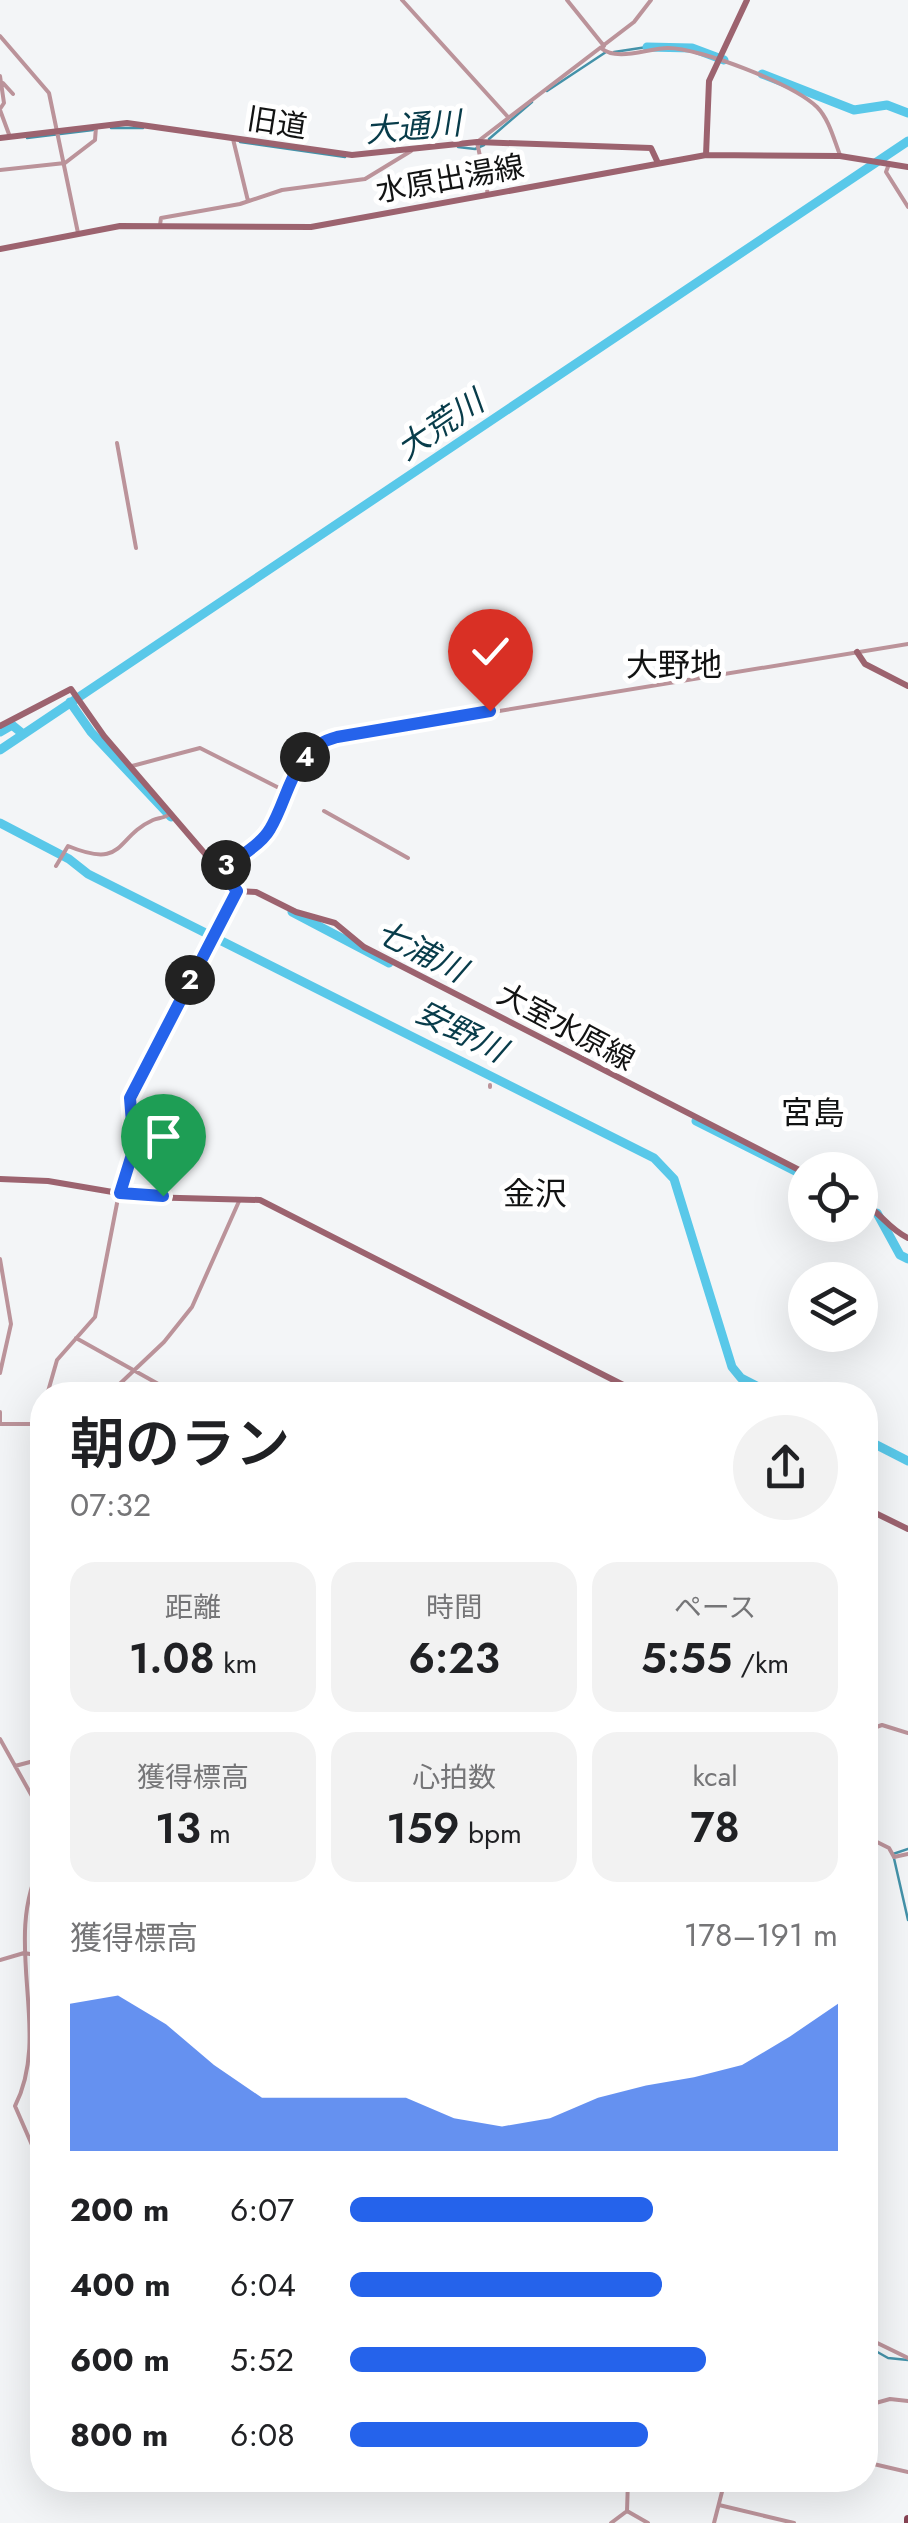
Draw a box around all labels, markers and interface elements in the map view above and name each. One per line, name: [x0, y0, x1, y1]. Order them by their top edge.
street label: 旧道: [244, 97, 310, 148]
water label: 大通川: [363, 100, 466, 154]
street label: 水原出湯線: [372, 144, 528, 213]
water label: 大荒川: [387, 377, 495, 471]
pin: [448, 609, 533, 712]
icon: check: [463, 624, 518, 679]
district label: 大野地: [626, 642, 722, 688]
pin: 4: [280, 732, 330, 782]
text: 4: [295, 736, 315, 777]
pin: 3: [201, 840, 251, 890]
text: 3: [217, 844, 235, 885]
water label: 七浦川: [368, 909, 477, 995]
pin: 2: [165, 955, 215, 1005]
text: 2: [181, 959, 199, 1000]
street label: 大室水原線: [490, 972, 643, 1081]
water label: 安野川: [408, 989, 517, 1075]
district label: 宮島: [781, 1090, 845, 1136]
pin: [121, 1094, 206, 1197]
icon: arrive: [136, 1109, 191, 1164]
map controls: [788, 1152, 878, 1352]
button: locate: [788, 1152, 878, 1242]
district label: 金沢: [503, 1171, 567, 1217]
button: layers: [788, 1262, 878, 1352]
text: 朝のラン: [70, 1404, 290, 1484]
button: share: [733, 1415, 838, 1520]
text: 07:32: [70, 1482, 151, 1528]
text: 距離: [165, 1587, 221, 1628]
text: 時間: [426, 1587, 482, 1628]
text: ペース: [674, 1587, 756, 1628]
text: 1.08: [129, 1628, 215, 1689]
text: 6:23: [408, 1628, 500, 1689]
text: 5:55: [641, 1628, 732, 1689]
text: km: [215, 1643, 257, 1684]
text: /km: [732, 1643, 789, 1684]
text: kcal: [692, 1756, 738, 1797]
text: 獲得標高: [137, 1757, 249, 1798]
text: 心拍数: [412, 1757, 496, 1798]
text: 78: [690, 1797, 740, 1858]
text: 13: [155, 1798, 201, 1859]
text: 159: [386, 1798, 460, 1859]
text: m: [201, 1813, 231, 1854]
text: bpm: [460, 1813, 522, 1854]
text: 178–191 m: [684, 1912, 838, 1958]
text: 獲得標高: [70, 1915, 198, 1961]
text: 200 m: [70, 2187, 169, 2233]
text: 6:07: [230, 2187, 294, 2233]
text: 400 m: [70, 2262, 171, 2308]
text: 6:04: [230, 2262, 296, 2308]
text: 600 m: [70, 2337, 170, 2383]
text: 5:52: [230, 2337, 294, 2383]
text: 800 m: [70, 2412, 168, 2458]
text: 6:08: [230, 2412, 295, 2458]

